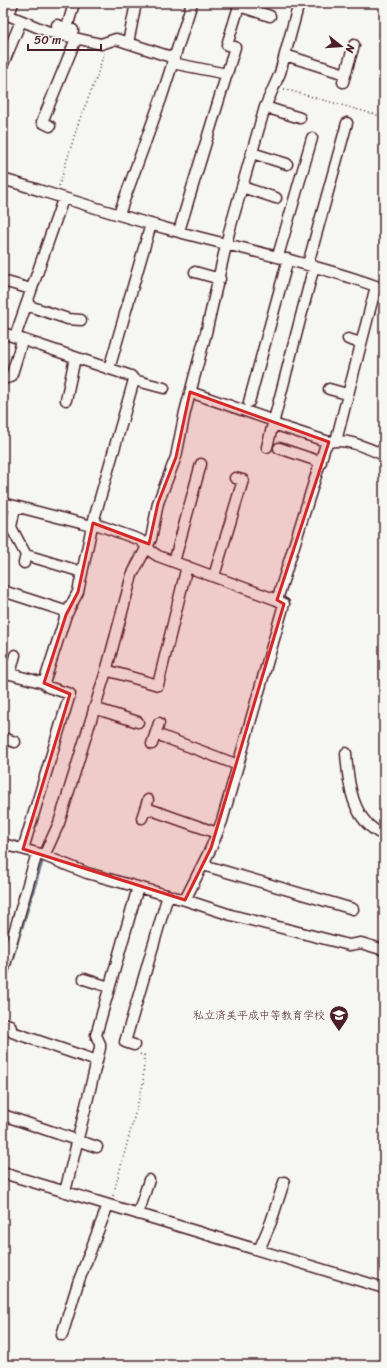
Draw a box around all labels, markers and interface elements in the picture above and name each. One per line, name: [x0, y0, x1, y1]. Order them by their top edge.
scale bar: [28, 26, 101, 52]
north arrow: [321, 26, 361, 66]
text: 50 m: [34, 29, 61, 51]
text: N: [340, 41, 361, 56]
school or university icon: 私立済美平成中等教育学校: [328, 1004, 350, 1032]
place label: 私立済美平成中等教育学校: [193, 1006, 325, 1025]

